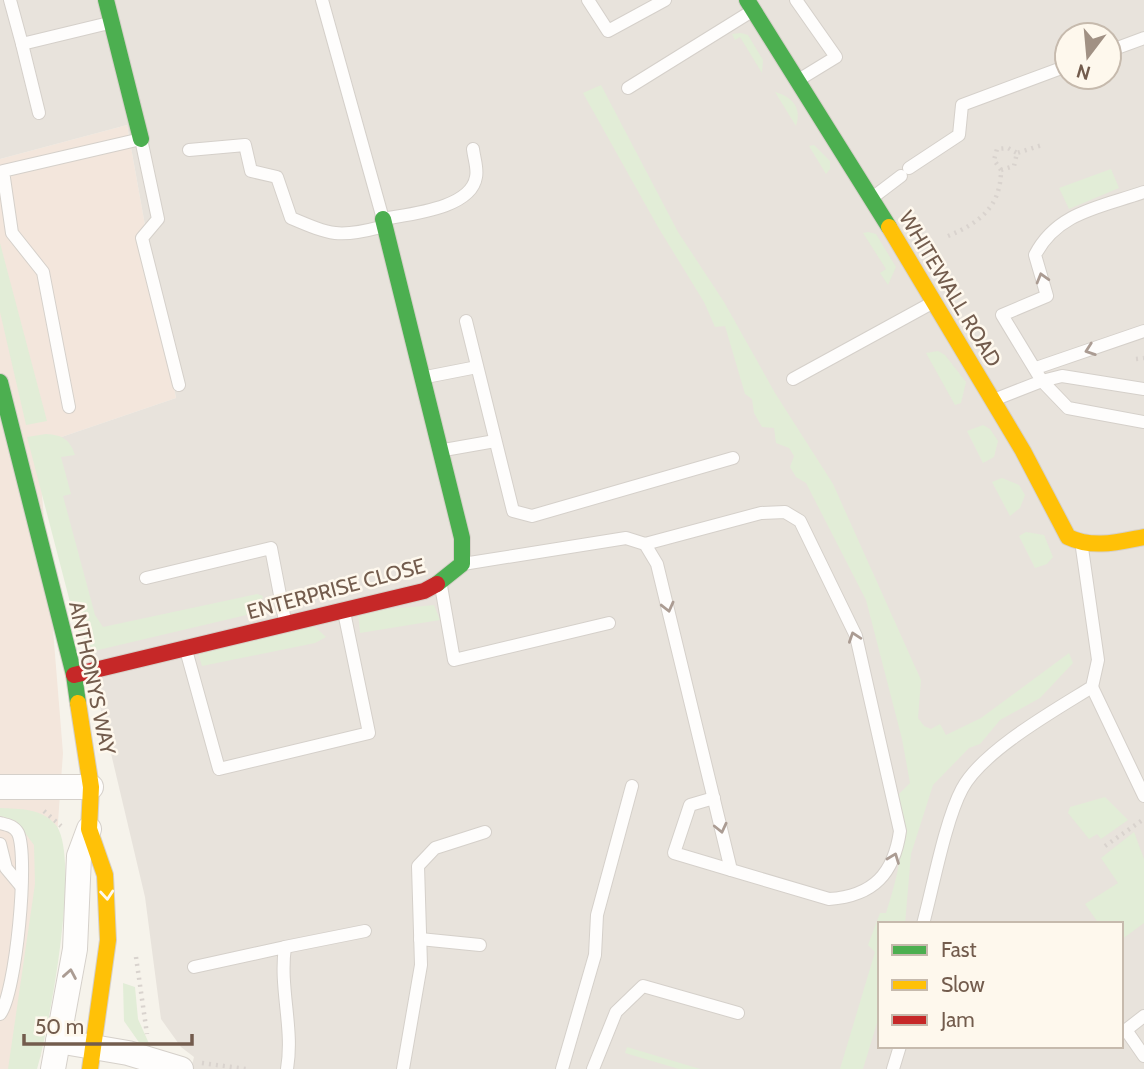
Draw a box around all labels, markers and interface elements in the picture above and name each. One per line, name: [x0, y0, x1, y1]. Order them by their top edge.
north arrow: [1053, 21, 1123, 91]
text: N: [1074, 59, 1093, 85]
street label: WHITEWALL ROAD: [894, 206, 1007, 371]
one-way arrow: [1035, 272, 1050, 284]
one-way arrow: [1085, 342, 1097, 356]
street label: ENTERPRISE CLOSE: [244, 553, 428, 624]
street label: ANTHONYS WAY: [64, 599, 121, 758]
one-way arrow: [660, 601, 674, 613]
one-way arrow: [848, 631, 862, 643]
one-way arrow: [713, 822, 727, 834]
one-way arrow: [885, 852, 899, 864]
one-way arrow: [99, 889, 114, 901]
legend: [878, 922, 1123, 1048]
text: Fast: [941, 937, 977, 962]
one-way arrow: [62, 968, 77, 980]
text: Slow: [941, 972, 985, 997]
scale bar: [24, 1002, 192, 1046]
text: Jam: [940, 1007, 975, 1032]
text: 50 m: [35, 1014, 84, 1039]

